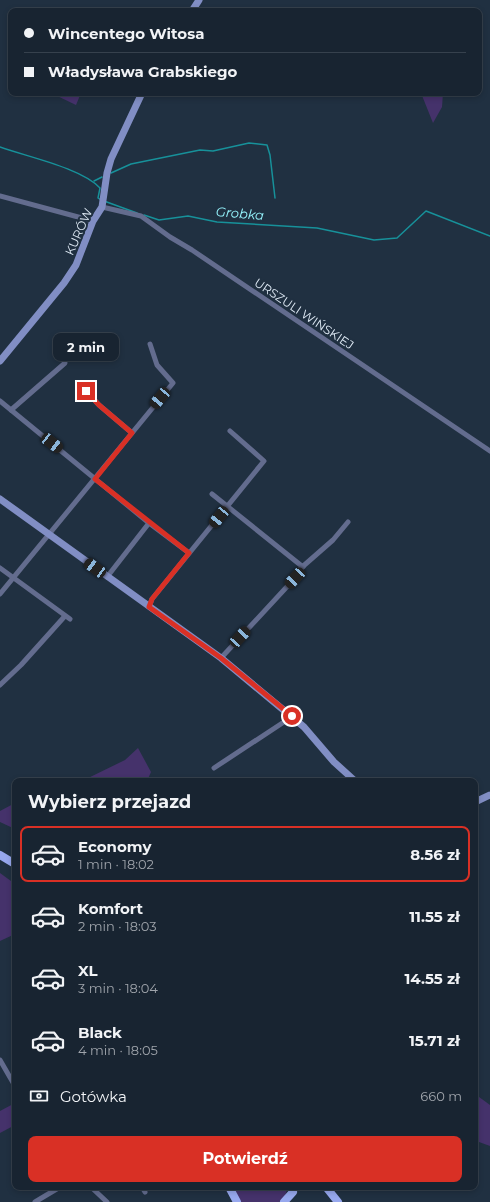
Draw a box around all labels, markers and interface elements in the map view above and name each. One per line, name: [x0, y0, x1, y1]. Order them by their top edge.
text: Wincentego Witosa: [48, 24, 204, 43]
text: Władysława Grabskiego: [48, 62, 237, 81]
water label: Grobka: [215, 203, 265, 223]
street label: KURÓW: [62, 206, 96, 258]
street label: URSZULI WIŃSKIEJ: [252, 275, 357, 352]
callout: 2 min: [53, 333, 119, 361]
text: 2 min: [67, 339, 105, 355]
route end: [77, 382, 95, 400]
car: [148, 385, 172, 411]
car: [39, 431, 65, 455]
car: [207, 504, 231, 530]
car: [82, 556, 108, 580]
car: [282, 565, 308, 591]
car: [227, 624, 253, 650]
route start: [283, 707, 301, 725]
text: Wybierz przejazd: [28, 791, 191, 813]
icon: car: [30, 836, 66, 872]
text: Economy: [78, 837, 151, 856]
text: 8.56 zł: [410, 845, 460, 864]
text: 1 min · 18:02: [78, 856, 154, 872]
icon: car: [30, 898, 66, 934]
text: Komfort: [78, 899, 143, 918]
text: 11.55 zł: [409, 907, 460, 926]
text: 2 min · 18:03: [78, 918, 157, 934]
icon: car: [30, 960, 66, 996]
text: XL: [78, 961, 97, 980]
text: 14.55 zł: [404, 969, 460, 988]
text: 3 min · 18:04: [78, 980, 158, 996]
icon: car: [30, 1022, 66, 1058]
text: Black: [78, 1023, 122, 1042]
text: 15.71 zł: [409, 1031, 460, 1050]
text: 4 min · 18:05: [78, 1042, 158, 1058]
icon: cash: [28, 1085, 50, 1107]
text: Gotówka: [60, 1087, 127, 1106]
text: 660 m: [420, 1088, 462, 1104]
button: Potwierdź: [28, 1136, 462, 1182]

